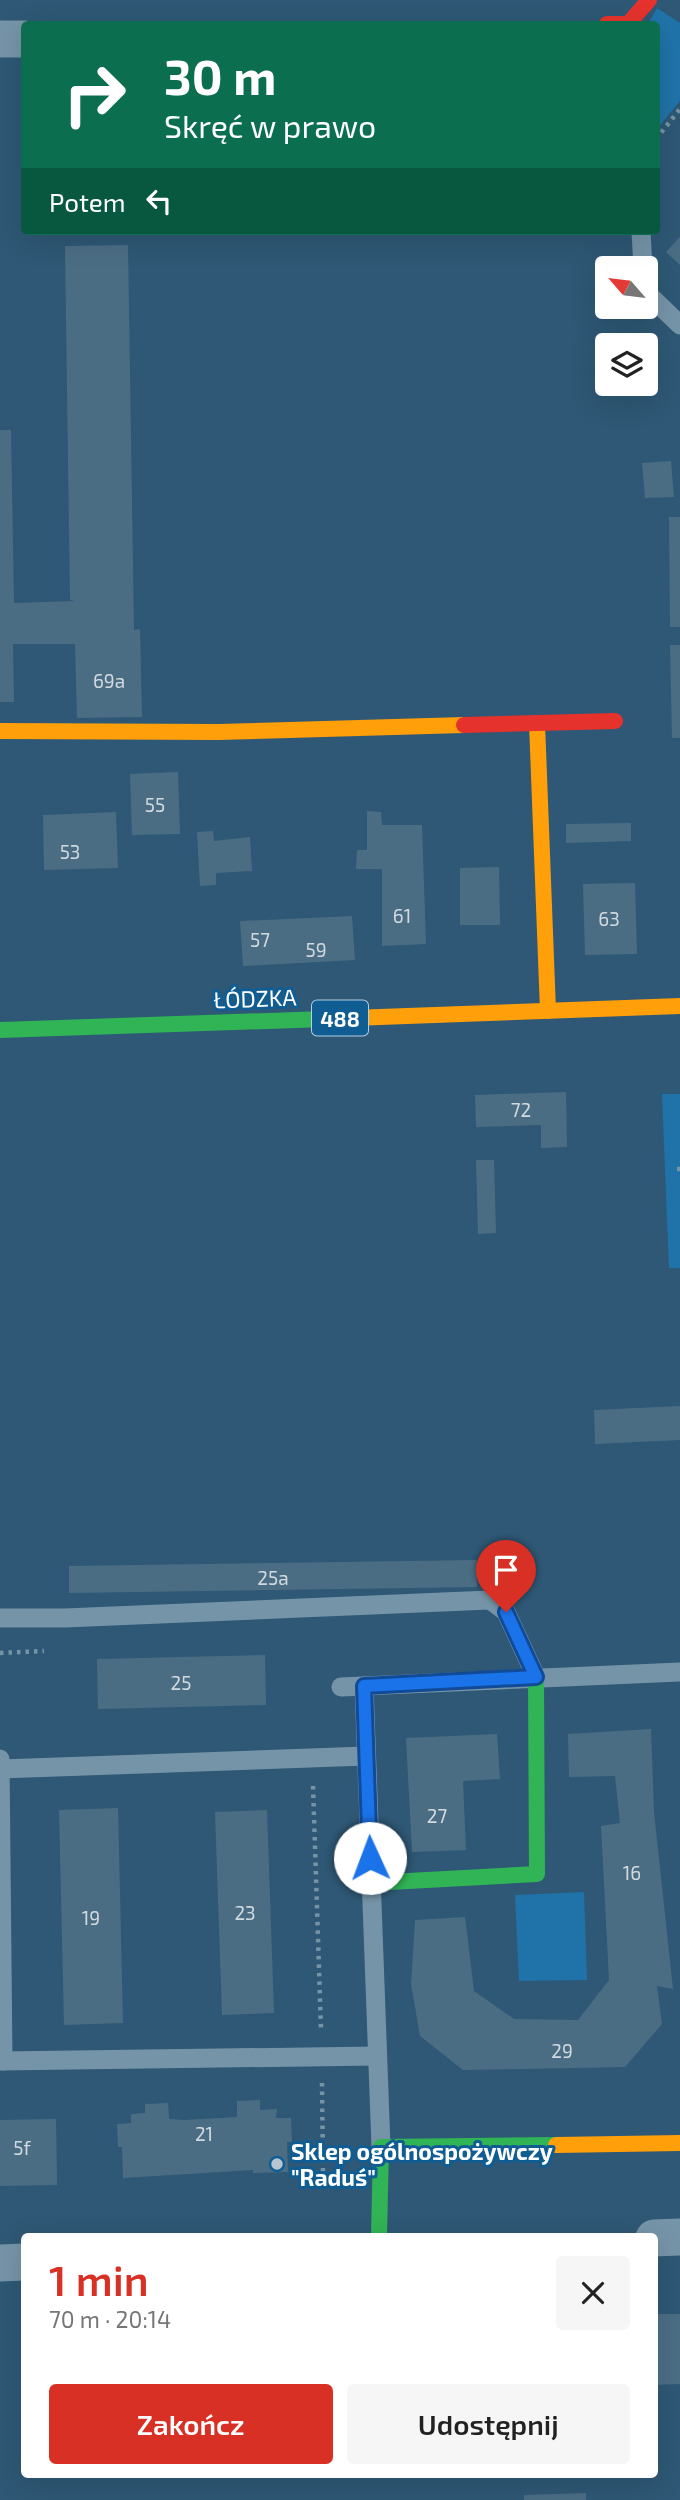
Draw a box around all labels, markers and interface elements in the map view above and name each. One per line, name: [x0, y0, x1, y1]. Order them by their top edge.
text: 30 m: [164, 46, 276, 105]
icon: right: [49, 49, 140, 140]
text: Skręć w prawo: [164, 106, 376, 144]
icon: left: [140, 182, 178, 220]
text: Potem: [49, 186, 126, 217]
north arrow: [595, 256, 658, 318]
map controls: [595, 256, 658, 396]
button: layers: [595, 333, 658, 396]
house number: 69a: [93, 669, 125, 692]
house number: 55: [145, 793, 165, 816]
house number: 53: [60, 840, 80, 863]
house number: 61: [393, 904, 411, 927]
house number: 63: [598, 907, 620, 930]
house number: 57: [250, 928, 270, 951]
house number: 59: [305, 938, 327, 961]
street label: ŁÓDZKA: [213, 983, 298, 1013]
road number: 488: [312, 1000, 368, 1036]
house number: 72: [511, 1098, 531, 1121]
pin: [476, 1540, 536, 1612]
icon: arrive: [487, 1551, 525, 1589]
house number: 25a: [257, 1566, 289, 1589]
house number: 25: [171, 1671, 191, 1694]
house number: 27: [427, 1804, 447, 1827]
position arrow: [333, 1821, 407, 1895]
house number: 16: [623, 1861, 641, 1884]
house number: 23: [234, 1901, 256, 1924]
house number: 19: [82, 1906, 100, 1929]
house number: 29: [551, 2039, 573, 2062]
house number: 21: [195, 2122, 213, 2145]
house number: 5f: [13, 2136, 31, 2159]
place label: Sklep ogólnospożywczy "Raduś": [291, 2137, 553, 2191]
marker: Sklep ogólnospożywczy "Raduś": [269, 2156, 285, 2172]
text: 1 min: [49, 2254, 149, 2304]
button: close: [556, 2256, 630, 2330]
text: 70 m · 20:14: [49, 2305, 171, 2333]
button: Zakończ: [49, 2384, 333, 2464]
button: Udostępnij: [347, 2384, 630, 2464]

